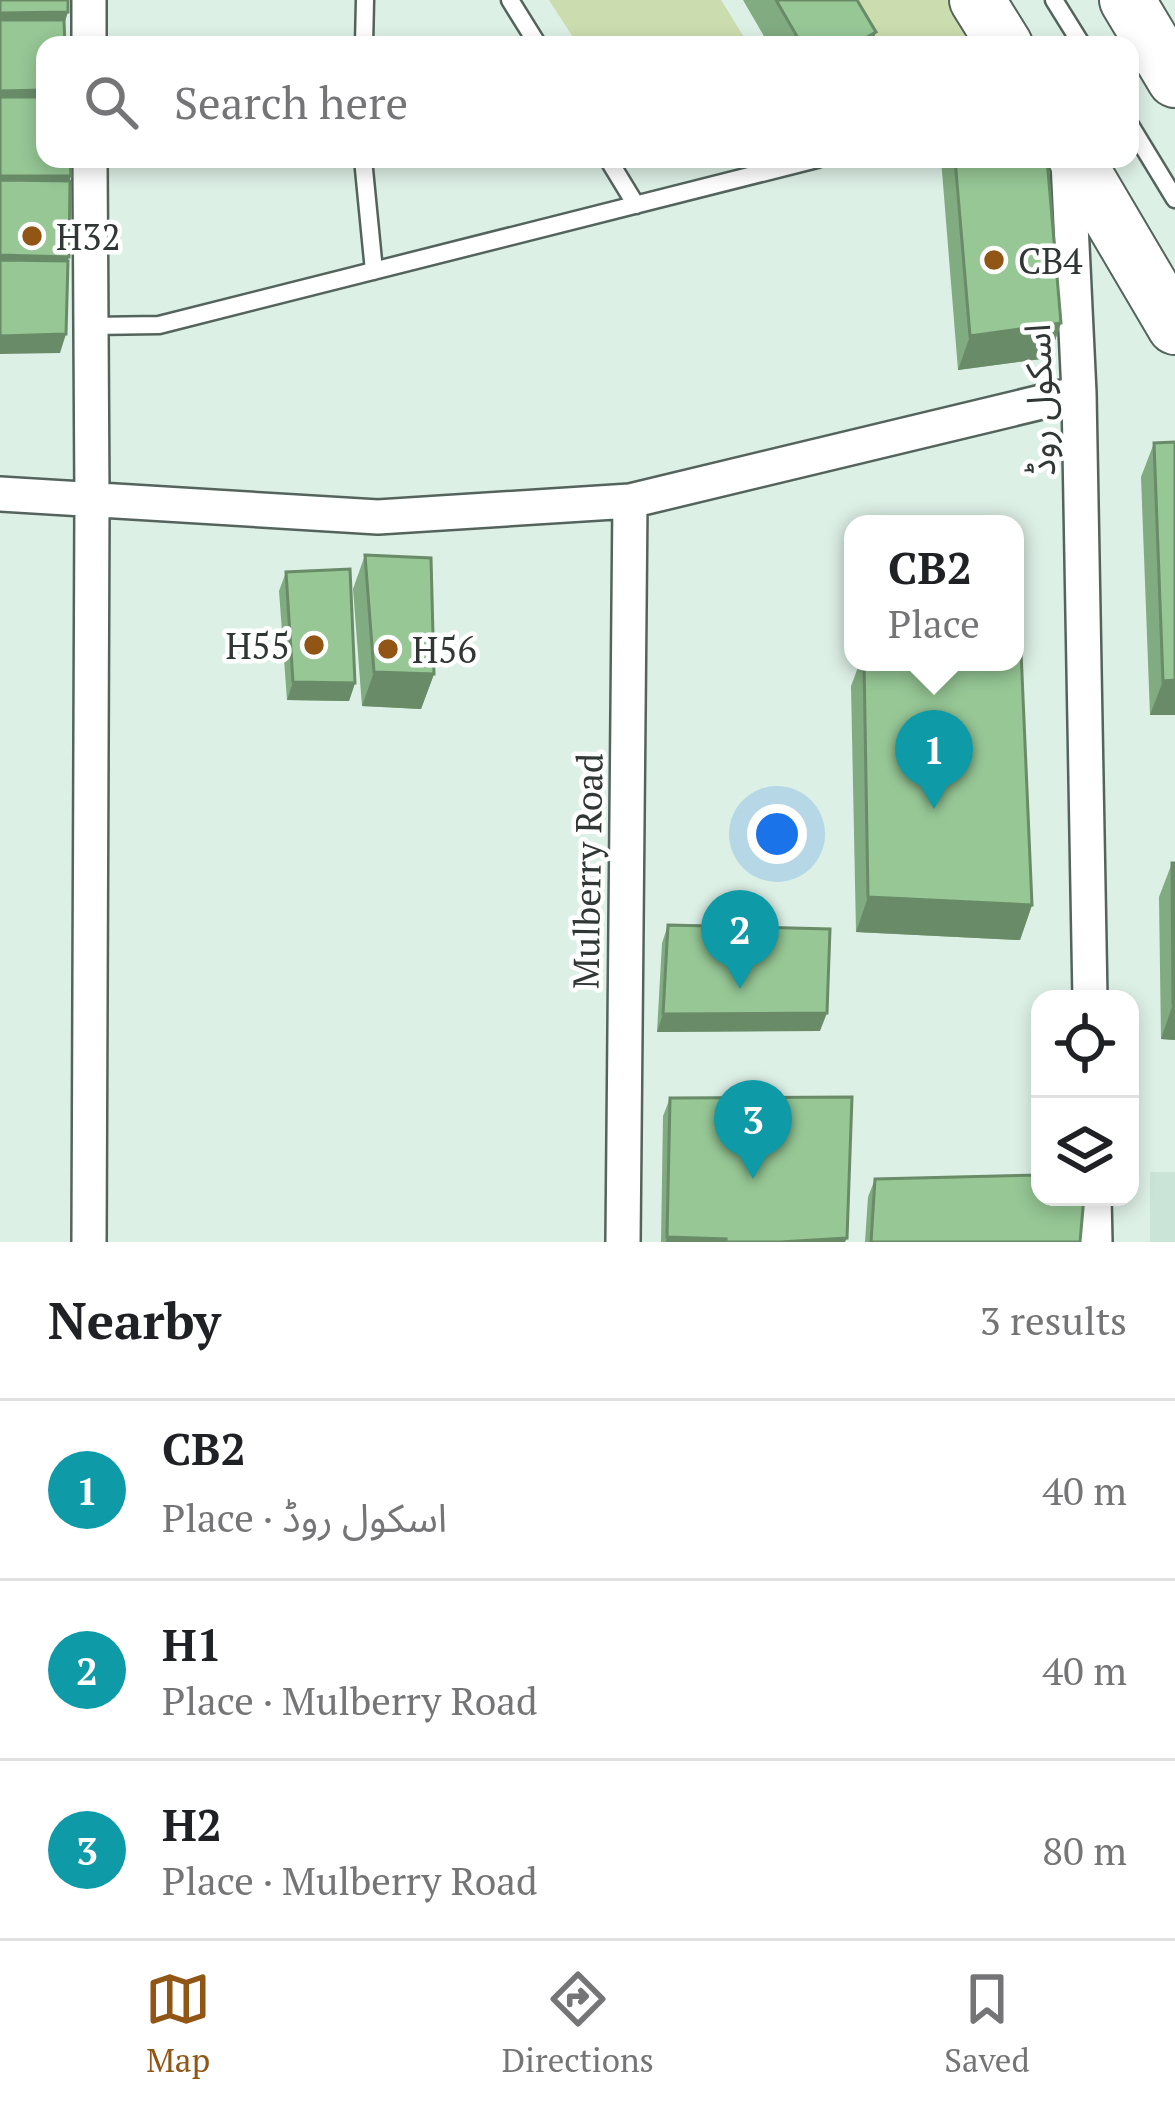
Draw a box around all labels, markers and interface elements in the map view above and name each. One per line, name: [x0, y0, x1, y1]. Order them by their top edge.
search box: [36, 36, 1139, 168]
icon: search: [78, 69, 144, 135]
text: Search here: [174, 72, 408, 132]
place label: H32: [56, 213, 121, 260]
marker: H32: [19, 223, 45, 249]
place label: CB4: [1018, 237, 1083, 284]
marker: CB4: [981, 247, 1007, 273]
street label: اسکول روڈ: [1013, 323, 1065, 477]
popup: [844, 515, 1024, 671]
text: CB2: [888, 537, 972, 597]
text: Place: [888, 597, 980, 649]
place label: H55: [225, 622, 290, 669]
place label: H56: [412, 626, 477, 673]
marker: H55: [301, 632, 327, 658]
marker: H56: [375, 636, 401, 662]
pin: 1: [895, 710, 973, 809]
street label: Mulberry Road: [561, 753, 613, 989]
your location: [747, 804, 807, 864]
pin: 2: [701, 890, 779, 989]
map controls: [1031, 990, 1139, 1206]
button: locate: [1031, 990, 1139, 1098]
pin: 3: [714, 1080, 792, 1179]
button: layers: [1031, 1098, 1139, 1206]
text: Nearby: [48, 1286, 221, 1354]
text: 3 results: [980, 1294, 1127, 1346]
text: CB2: [162, 1418, 246, 1478]
text: 1: [76, 1464, 98, 1516]
text: 40 m: [1042, 1464, 1127, 1516]
text: Place · اسکول روڈ: [162, 1491, 447, 1543]
text: H1: [162, 1614, 222, 1674]
text: 2: [76, 1644, 98, 1696]
text: 40 m: [1042, 1644, 1127, 1696]
text: Place · Mulberry Road: [162, 1674, 538, 1726]
text: H2: [162, 1794, 222, 1854]
text: 3: [76, 1824, 98, 1876]
text: 80 m: [1042, 1824, 1127, 1876]
text: Place · Mulberry Road: [162, 1854, 538, 1906]
tab: Map: [145, 1966, 211, 2081]
tab: Directions: [502, 1966, 654, 2081]
tab: Saved: [944, 1966, 1030, 2081]

